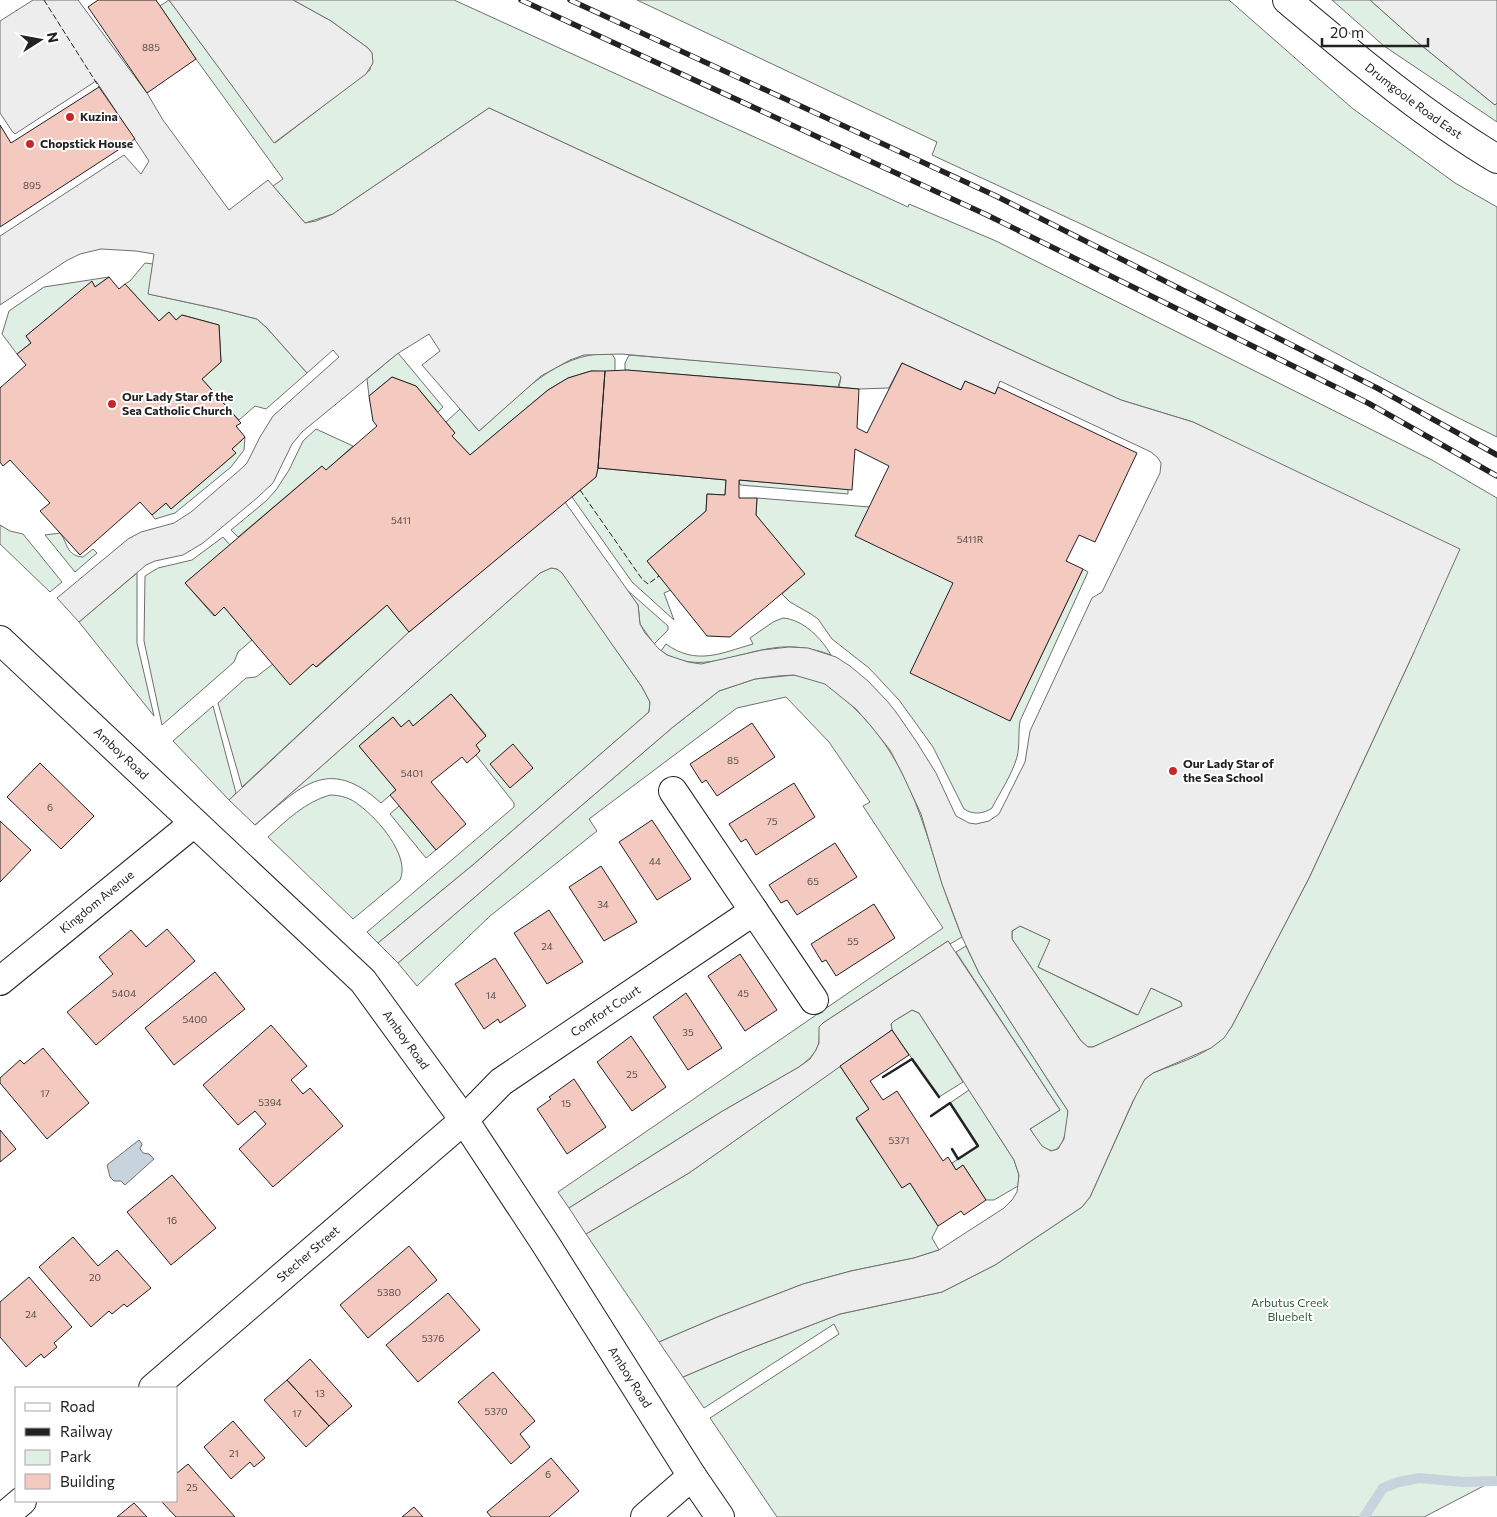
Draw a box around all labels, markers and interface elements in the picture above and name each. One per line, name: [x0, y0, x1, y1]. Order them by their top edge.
north arrow: [15, 15, 65, 65]
scale bar: [1322, 15, 1428, 47]
text: 20 m: [1330, 23, 1364, 41]
text: N: [44, 31, 63, 44]
house number: 885: [142, 41, 160, 53]
street label: Drumgoole Road East: [1363, 60, 1465, 141]
place label: Kuzina: [80, 109, 118, 123]
marker: Kuzina: [64, 111, 76, 123]
place label: Chopstick House: [40, 136, 133, 150]
marker: Chopstick House: [24, 138, 36, 150]
house number: 895: [23, 179, 41, 191]
place label: Our Lady Star of the Sea Catholic Church: [122, 389, 233, 417]
marker: Our Lady Star of the Sea Catholic Church: [106, 398, 118, 410]
house number: 5411: [391, 514, 411, 526]
house number: 5411R: [957, 533, 984, 545]
street label: Amboy Road: [92, 724, 152, 782]
house number: 85: [727, 754, 739, 766]
place label: Our Lady Star of the Sea School: [1183, 756, 1274, 784]
marker: Our Lady Star of the Sea School: [1167, 765, 1179, 777]
house number: 5401: [401, 767, 423, 779]
house number: 6: [47, 801, 53, 813]
house number: 75: [767, 815, 778, 827]
house number: 44: [649, 855, 661, 867]
street label: Kingdom Avenue: [56, 867, 136, 936]
house number: 65: [807, 875, 819, 887]
house number: 34: [597, 898, 609, 910]
house number: 55: [847, 935, 859, 947]
house number: 24: [541, 940, 553, 952]
street label: Comfort Court: [568, 982, 643, 1039]
house number: 5404: [112, 987, 136, 999]
house number: 45: [737, 987, 749, 999]
house number: 14: [486, 989, 496, 1001]
street label: Amboy Road: [381, 1007, 433, 1072]
house number: 5400: [183, 1013, 207, 1025]
house number: 35: [682, 1026, 694, 1038]
house number: 25: [626, 1068, 638, 1080]
house number: 17: [40, 1087, 50, 1099]
house number: 5394: [258, 1096, 282, 1108]
house number: 15: [561, 1097, 571, 1109]
house number: 5371: [889, 1134, 909, 1146]
house number: 16: [167, 1214, 177, 1226]
street label: Stecher Street: [273, 1222, 342, 1284]
house number: 20: [89, 1271, 101, 1283]
house number: 5380: [377, 1286, 401, 1298]
park label: Arbutus Creek Bluebelt: [1251, 1295, 1330, 1323]
house number: 24: [25, 1308, 37, 1320]
house number: 5376: [422, 1332, 444, 1344]
street label: Amboy Road: [606, 1344, 655, 1410]
legend: [15, 1387, 178, 1502]
house number: 13: [315, 1387, 325, 1399]
text: Road: [60, 1397, 95, 1415]
house number: 5370: [484, 1405, 508, 1417]
house number: 17: [292, 1407, 302, 1419]
text: Railway: [60, 1422, 113, 1440]
text: Park: [60, 1447, 91, 1465]
house number: 21: [229, 1447, 239, 1459]
house number: 6: [545, 1468, 551, 1480]
text: Building: [60, 1472, 115, 1490]
house number: 25: [186, 1481, 198, 1493]

